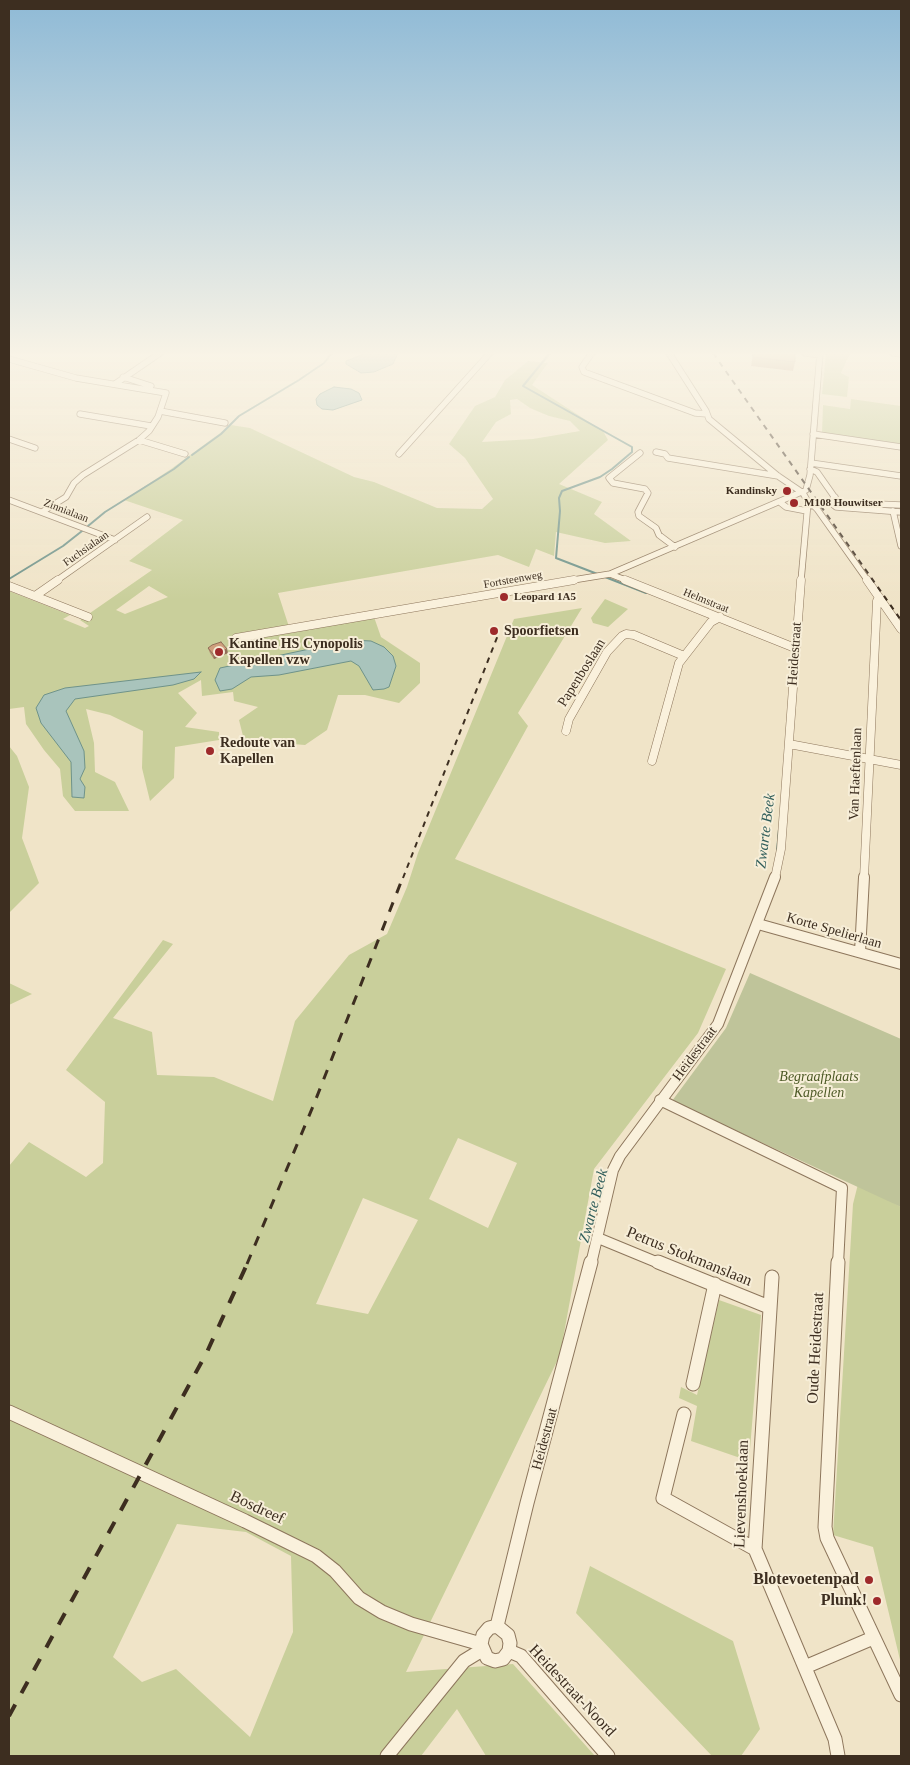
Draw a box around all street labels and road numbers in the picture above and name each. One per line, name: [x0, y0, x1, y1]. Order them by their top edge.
street label: Zinnialaan: [42, 496, 90, 526]
street label: Fuchsialaan: [61, 529, 111, 569]
street label: Fortsteenweg: [483, 568, 543, 592]
street label: Helmstraat: [681, 586, 731, 616]
street label: Heidestraat: [784, 622, 806, 686]
street label: Papenboslaan: [554, 636, 610, 710]
street label: Van Haeftenlaan: [846, 727, 866, 821]
street label: Korte Spelierlaan: [784, 909, 884, 953]
street label: Heidestraat: [669, 1023, 721, 1085]
street label: Petrus Stokmanslaan: [623, 1223, 755, 1291]
street label: Oude Heidestraat: [803, 1292, 829, 1404]
street label: Heidestraat: [529, 1406, 561, 1472]
street label: Lievenshoeklaan: [731, 1439, 753, 1549]
street label: Bosdreef: [227, 1487, 287, 1529]
street label: Heidestraat-Noord: [524, 1641, 620, 1741]

